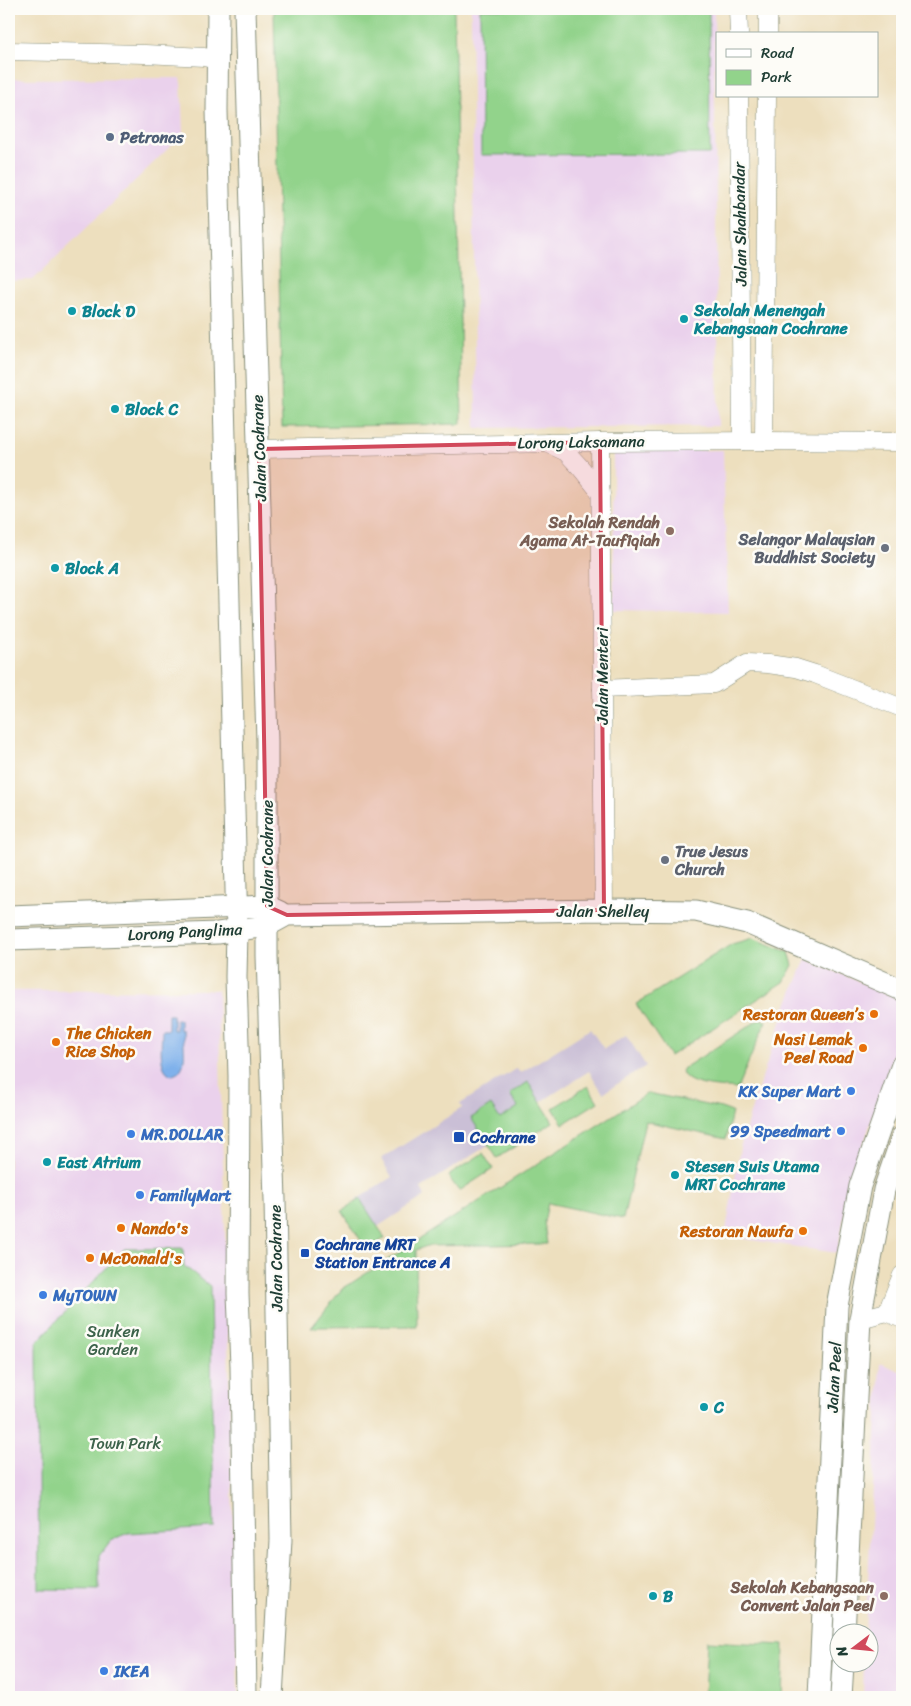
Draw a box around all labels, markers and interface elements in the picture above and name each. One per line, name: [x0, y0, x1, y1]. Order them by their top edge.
legend: [716, 32, 878, 98]
text: Road: [761, 40, 794, 66]
text: Park: [761, 64, 792, 90]
place label: Petronas: [120, 123, 184, 152]
marker: Petronas: [104, 131, 116, 143]
street label: Jalan Shahbandar: [724, 160, 756, 287]
place label: Sekolah Menengah Kebangsaan Cochrane: [693, 296, 848, 343]
place label: Block D: [82, 297, 135, 326]
marker: Block D: [66, 305, 78, 317]
marker: Sekolah Menengah Kebangsaan Cochrane: [678, 313, 690, 325]
street label: Jalan Cochrane: [243, 394, 275, 503]
place label: Block C: [125, 395, 178, 424]
marker: Block C: [109, 403, 121, 415]
street label: Lorong Laksamana: [517, 426, 645, 458]
place label: Sekolah Rendah Agama At-Taufiqiah: [519, 508, 661, 555]
marker: Sekolah Rendah Agama At-Taufiqiah: [664, 525, 676, 537]
place label: Selangor Malaysian Buddhist Society: [737, 525, 876, 572]
marker: Selangor Malaysian Buddhist Society: [879, 542, 891, 554]
place label: Block A: [65, 554, 119, 583]
marker: Block A: [49, 562, 61, 574]
street label: Jalan Menteri: [588, 627, 617, 726]
street label: Jalan Cochrane: [253, 800, 282, 907]
place label: True Jesus Church: [674, 837, 748, 884]
marker: True Jesus Church: [659, 854, 671, 866]
street label: Jalan Shelley: [556, 897, 650, 926]
street label: Lorong Panglima: [127, 914, 244, 949]
place label: Restoran Queen’s: [742, 1000, 864, 1029]
marker: Restoran Queen’s: [868, 1008, 880, 1020]
place label: The Chicken Rice Shop: [65, 1019, 152, 1066]
place label: Nasi Lemak Peel Road: [773, 1025, 855, 1072]
marker: The Chicken Rice Shop: [50, 1036, 62, 1048]
marker: Nasi Lemak Peel Road: [857, 1042, 869, 1054]
place label: KK Super Mart: [737, 1077, 841, 1106]
marker: KK Super Mart: [845, 1085, 857, 1097]
place label: 99 Speedmart: [730, 1117, 831, 1146]
place label: MR.DOLLAR: [140, 1120, 224, 1149]
place label: Cochrane: [469, 1123, 536, 1152]
marker: 99 Speedmart: [835, 1125, 847, 1137]
marker: MR.DOLLAR: [125, 1128, 137, 1140]
marker: Cochrane: [452, 1130, 466, 1144]
place label: East Atrium: [57, 1148, 141, 1177]
place label: Stesen Suis Utama MRT Cochrane: [684, 1152, 820, 1199]
marker: East Atrium: [41, 1156, 53, 1168]
marker: Stesen Suis Utama MRT Cochrane: [669, 1169, 681, 1181]
place label: FamilyMart: [149, 1181, 231, 1210]
marker: FamilyMart: [134, 1189, 146, 1201]
street label: Jalan Cochrane: [261, 1204, 291, 1313]
place label: Nando's: [130, 1214, 188, 1243]
place label: Restoran Nawfa: [679, 1217, 794, 1246]
marker: Nando's: [115, 1222, 127, 1234]
marker: Restoran Nawfa: [797, 1225, 809, 1237]
place label: Cochrane MRT Station Entrance A: [314, 1230, 451, 1277]
place label: McDonald's: [99, 1244, 182, 1273]
marker: Cochrane MRT Station Entrance A: [299, 1247, 311, 1259]
marker: McDonald's: [84, 1252, 96, 1264]
place label: MyTOWN: [52, 1281, 118, 1310]
marker: MyTOWN: [37, 1289, 49, 1301]
park label: Sunken Garden: [87, 1317, 140, 1364]
street label: Jalan Peel: [818, 1340, 850, 1414]
place label: C: [713, 1393, 725, 1422]
marker: C: [698, 1401, 710, 1413]
park label: Town Park: [89, 1429, 161, 1458]
place label: Sekolah Kebangsaan Convent Jalan Peel: [729, 1573, 875, 1620]
place label: B: [663, 1582, 674, 1611]
marker: B: [647, 1590, 659, 1602]
marker: Sekolah Kebangsaan Convent Jalan Peel: [878, 1590, 890, 1602]
north arrow: [828, 1624, 878, 1674]
text: N: [829, 1643, 856, 1661]
place label: IKEA: [113, 1657, 149, 1686]
marker: IKEA: [98, 1665, 110, 1677]

